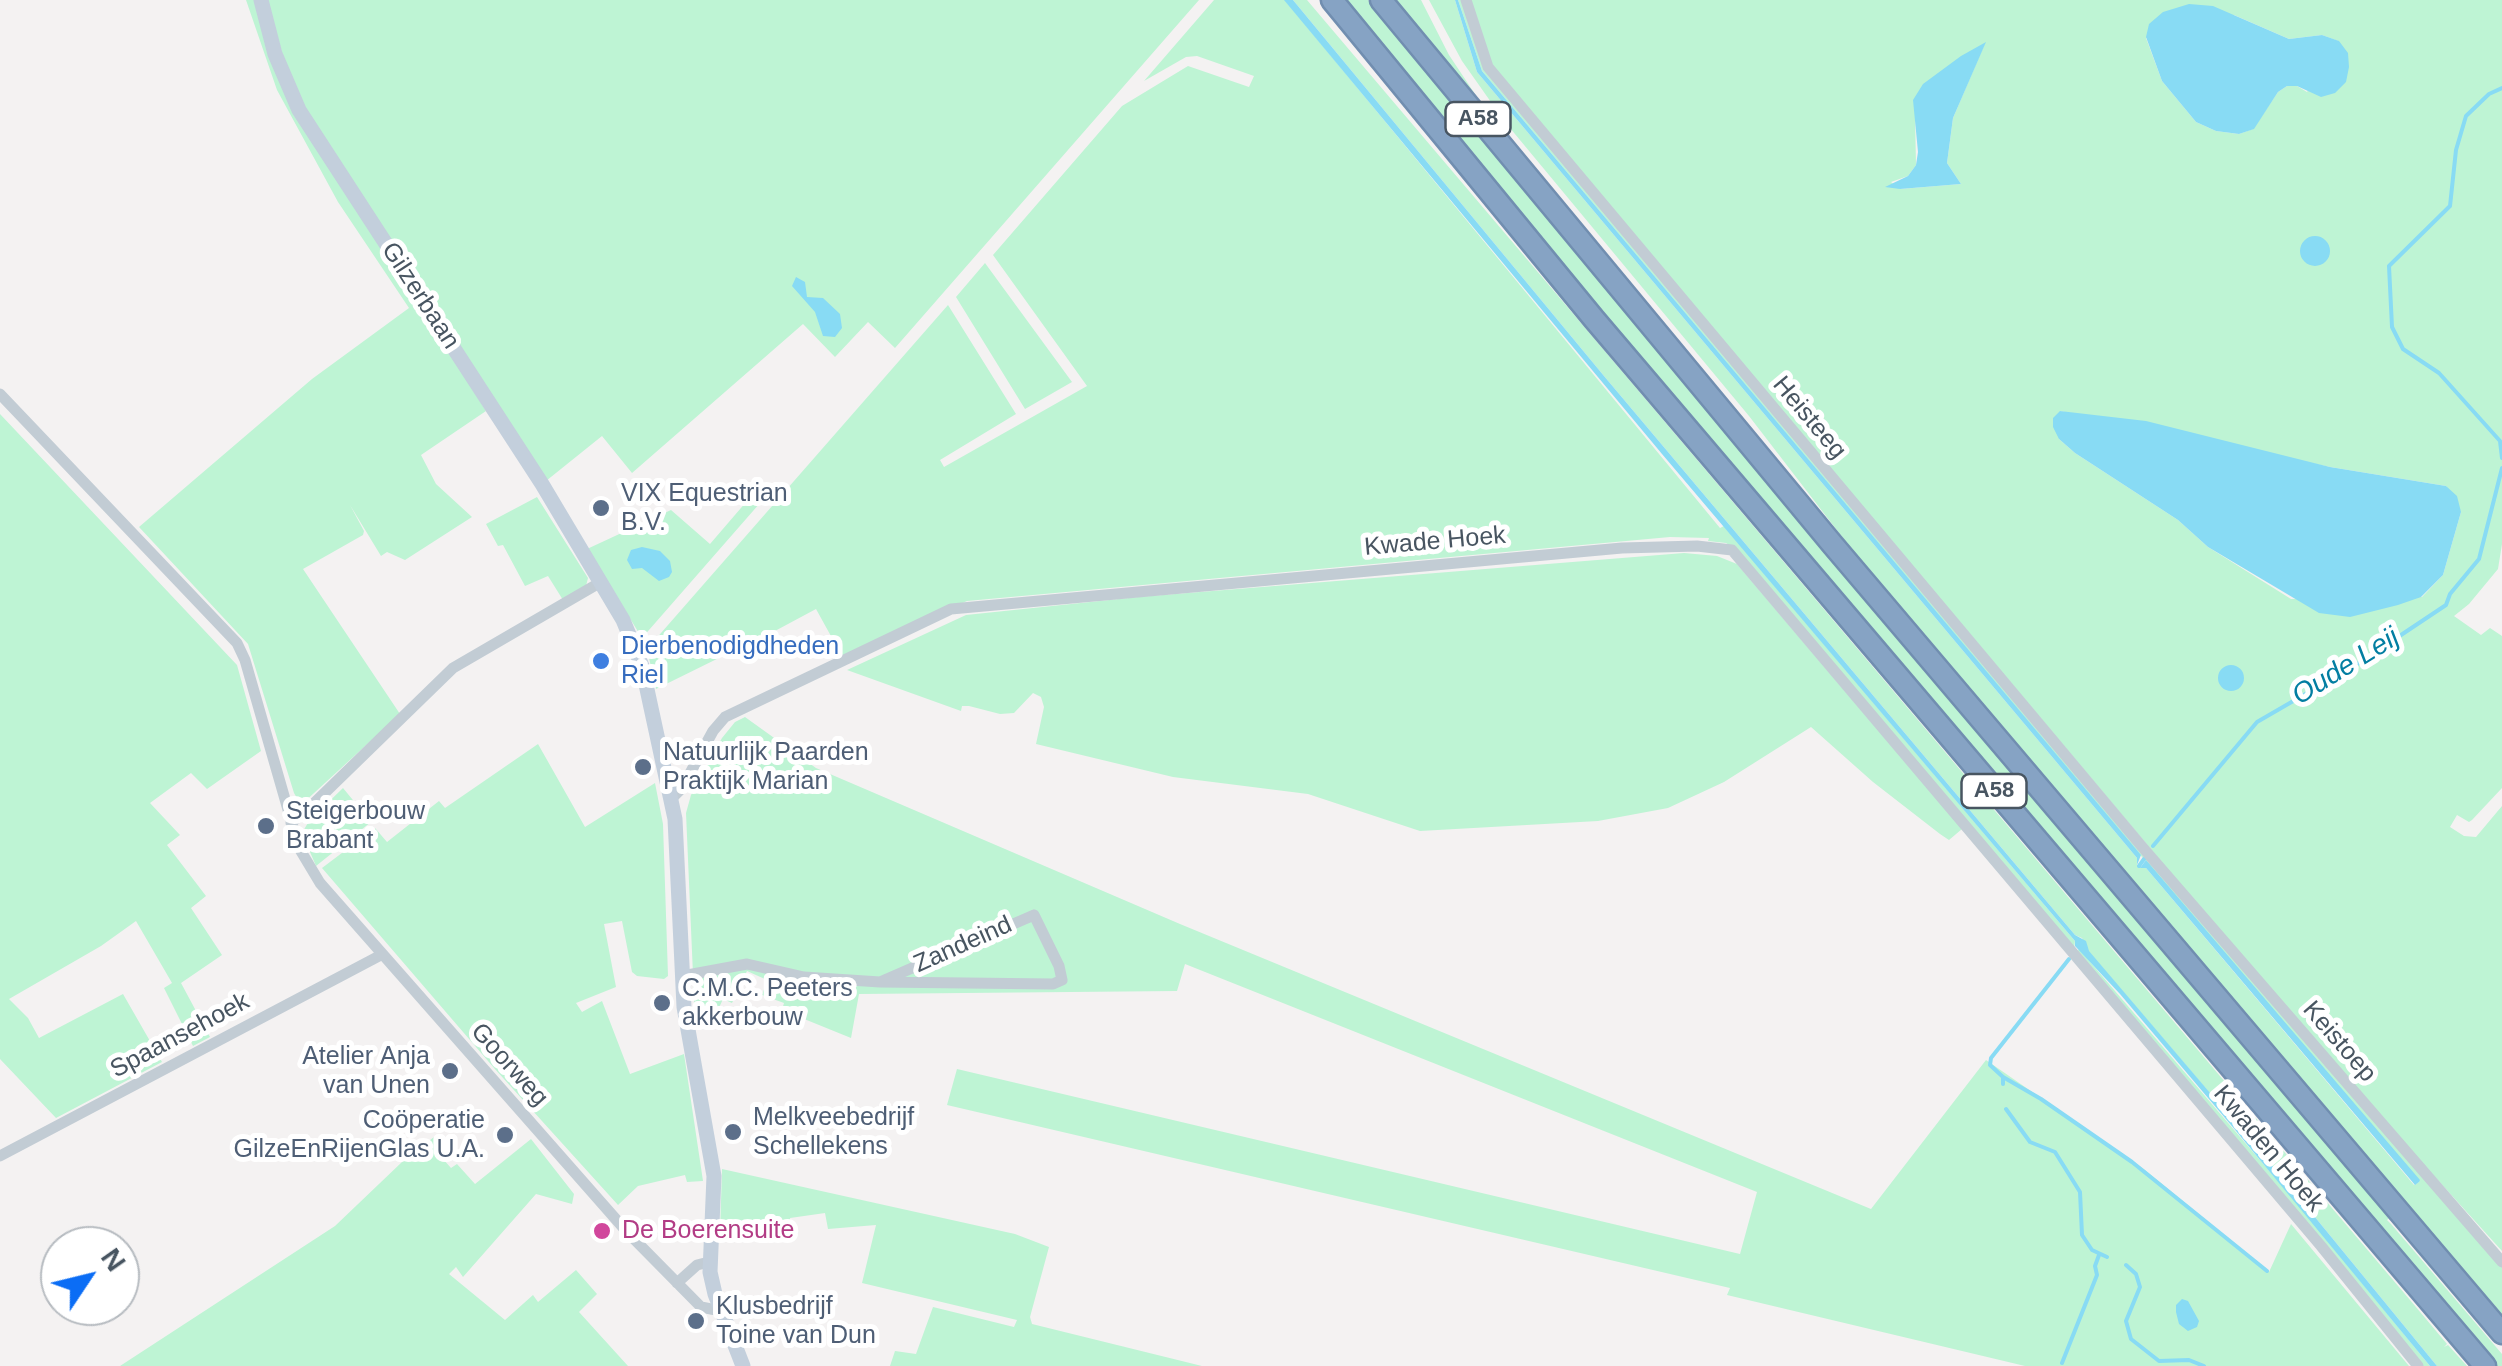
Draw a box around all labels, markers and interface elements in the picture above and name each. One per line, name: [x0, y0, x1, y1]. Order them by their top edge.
road number: A58: [1446, 102, 1510, 136]
street label: Gilzerbaan: [374, 237, 466, 355]
street label: Heisteeg: [1766, 371, 1852, 465]
place label: VIX Equestrian B.V.: [621, 479, 788, 538]
marker: VIX Equestrian B.V.: [590, 497, 612, 519]
street label: Kwade Hoek: [1363, 521, 1507, 563]
water label: Oude Leij: [2286, 621, 2406, 713]
place label: Dierbenodigdheden Riel: [621, 632, 839, 691]
marker: Dierbenodigdheden Riel: [590, 650, 612, 672]
place label: Natuurlijk Paarden Praktijk Marian: [663, 738, 869, 797]
marker: Natuurlijk Paarden Praktijk Marian: [632, 756, 654, 778]
road number: A58: [1962, 774, 2026, 808]
place label: Steigerbouw Brabant: [286, 797, 425, 856]
marker: Steigerbouw Brabant: [255, 815, 277, 837]
street label: Zandeind: [909, 910, 1017, 980]
place label: C.M.C. Peeters akkerbouw: [682, 974, 853, 1033]
street label: Spaansehoek: [105, 987, 255, 1085]
marker: C.M.C. Peeters akkerbouw: [651, 992, 673, 1014]
street label: Keistoep: [2296, 995, 2382, 1089]
street label: Goorweg: [464, 1017, 554, 1113]
place label: Atelier Anja van Unen: [302, 1042, 430, 1101]
marker: Atelier Anja van Unen: [439, 1060, 461, 1082]
street label: Kwaden Hoek: [2206, 1080, 2330, 1218]
place label: Melkveebedrijf Schellekens: [753, 1103, 914, 1162]
place label: Coöperatie GilzeEnRijenGlas U.A.: [234, 1106, 485, 1165]
marker: Melkveebedrijf Schellekens: [722, 1121, 744, 1143]
marker: Coöperatie GilzeEnRijenGlas U.A.: [494, 1124, 516, 1146]
place label: De Boerensuite: [622, 1216, 794, 1246]
marker: De Boerensuite: [591, 1220, 613, 1242]
north arrow: [40, 1226, 140, 1326]
text: N: [95, 1242, 132, 1277]
place label: Klusbedrijf Toine van Dun: [716, 1292, 876, 1351]
marker: Klusbedrijf Toine van Dun: [685, 1310, 707, 1332]

